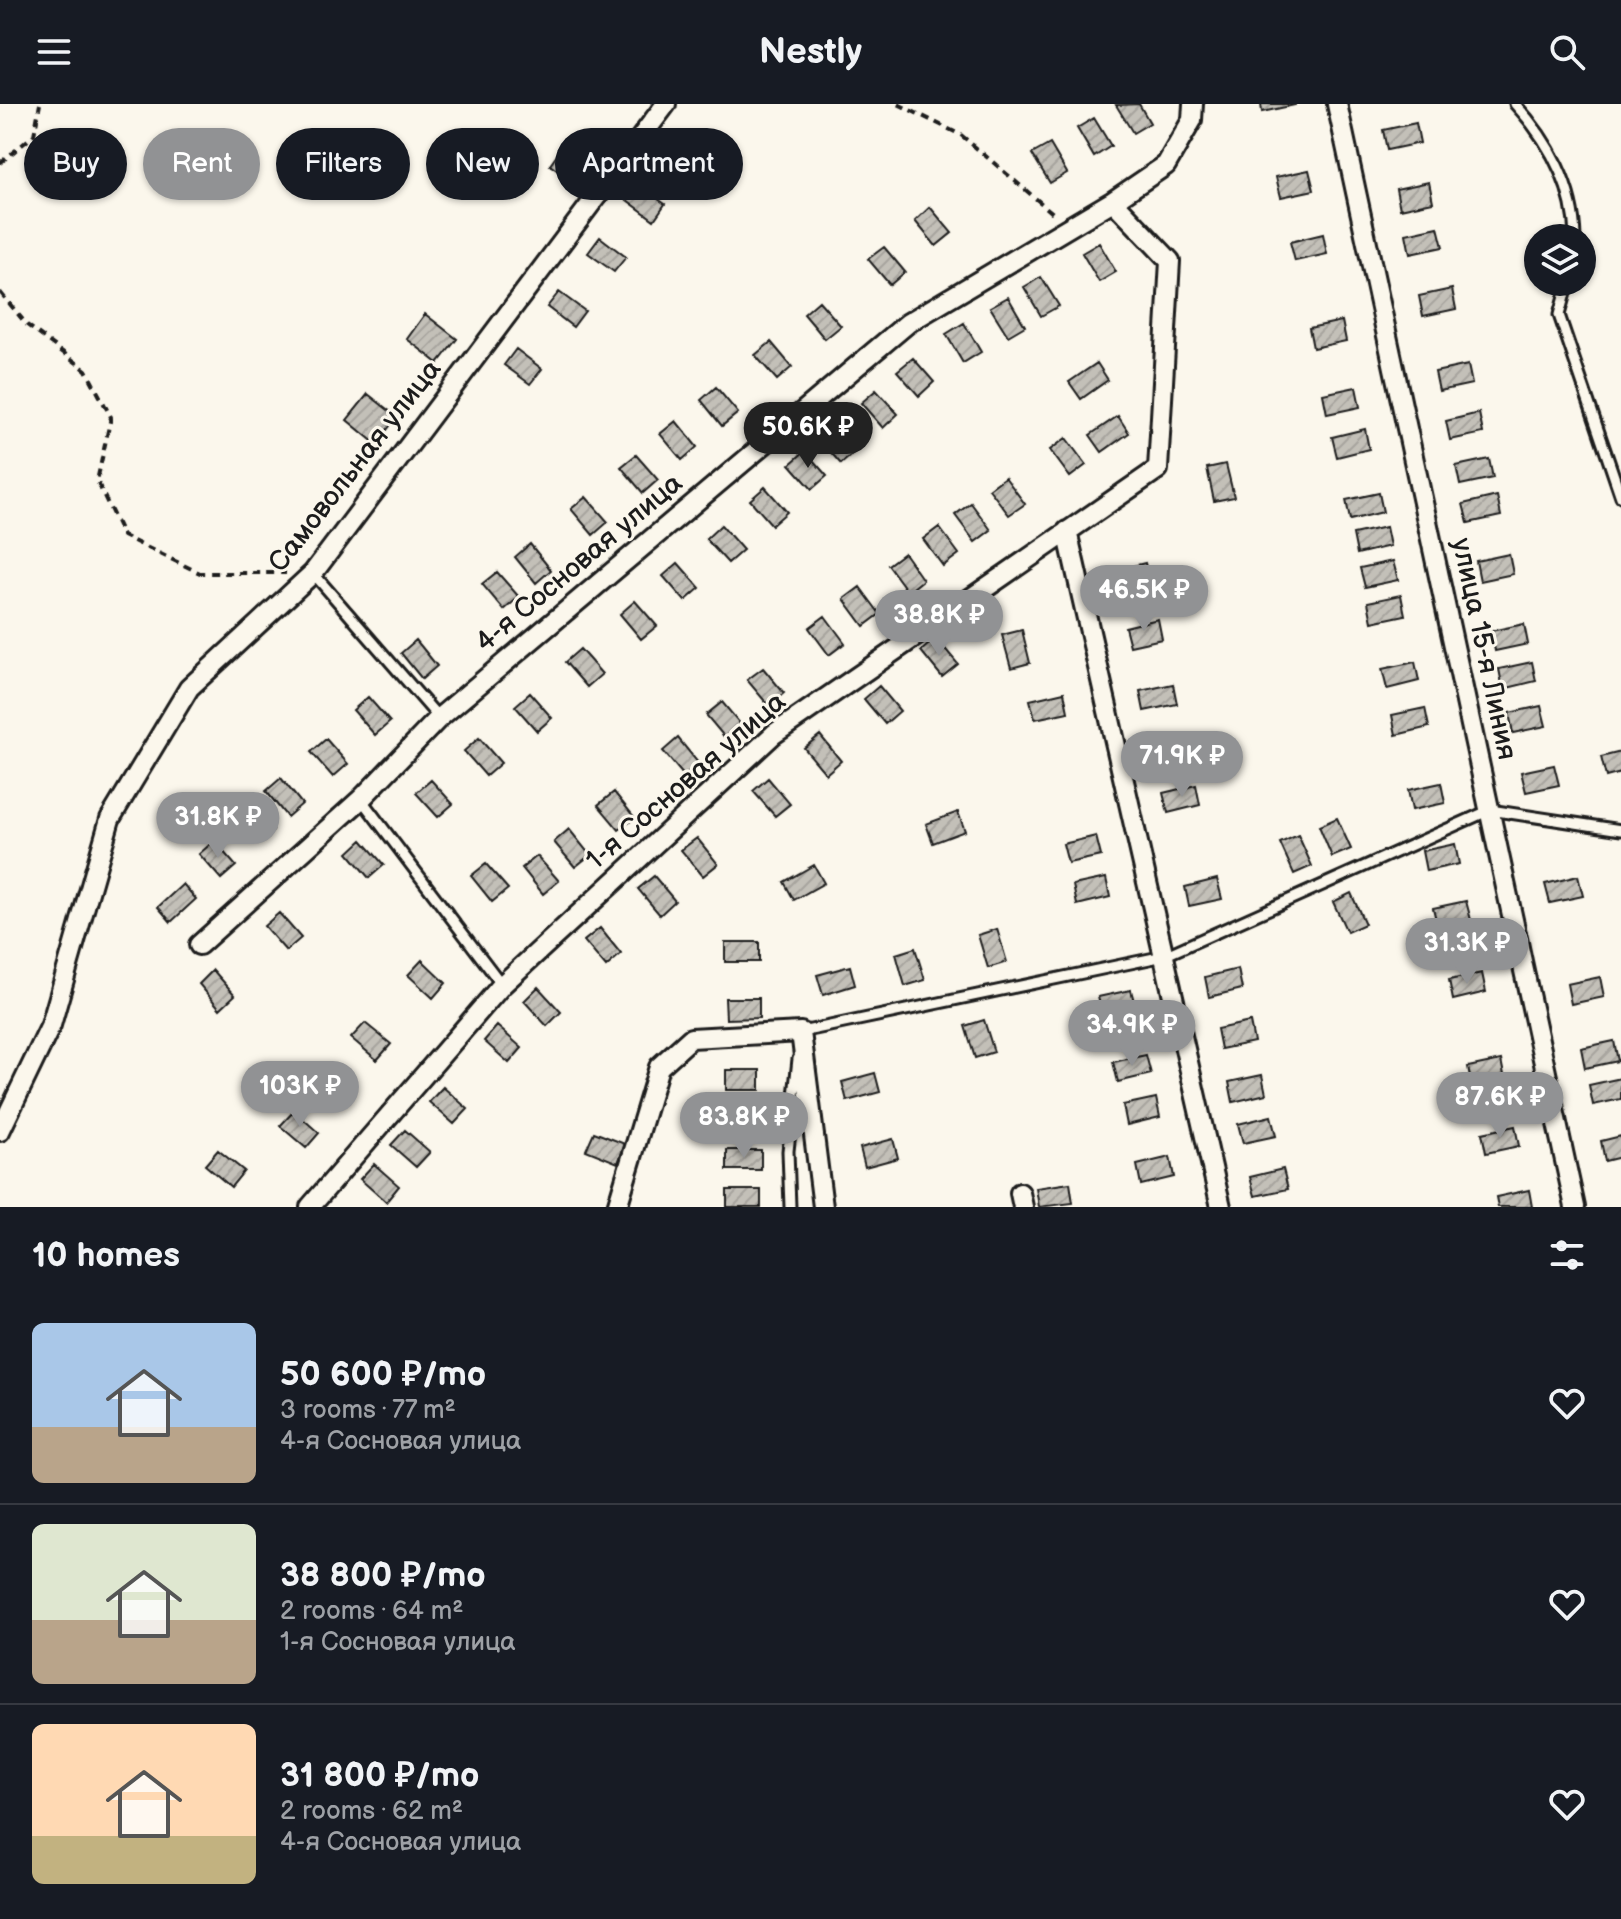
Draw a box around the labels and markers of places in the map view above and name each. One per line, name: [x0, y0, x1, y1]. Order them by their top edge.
pin: 50.6K ₽: [734, 402, 882, 470]
pin: 46.5K ₽: [1070, 565, 1218, 633]
pin: 38.8K ₽: [865, 590, 1013, 658]
pin: 71.9K ₽: [1108, 731, 1256, 799]
pin: 31.8K ₽: [144, 792, 292, 860]
pin: 31.3K ₽: [1393, 918, 1541, 986]
pin: 34.9K ₽: [1058, 1000, 1206, 1068]
pin: 103K ₽: [235, 1061, 365, 1129]
pin: 87.6K ₽: [1426, 1072, 1574, 1140]
pin: 83.8K ₽: [670, 1092, 818, 1160]

